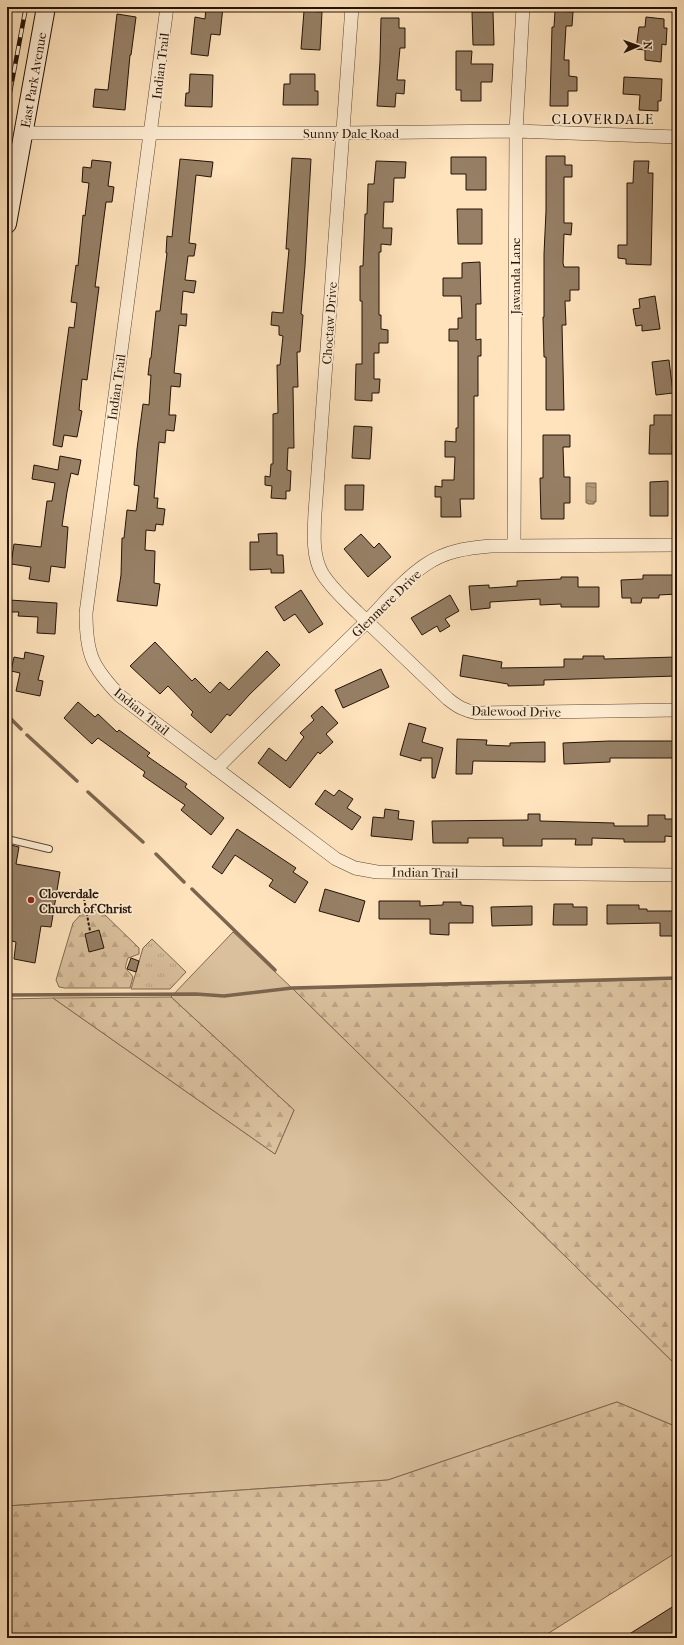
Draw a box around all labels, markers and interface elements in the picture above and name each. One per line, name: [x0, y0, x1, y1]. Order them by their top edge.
north arrow: [618, 26, 658, 66]
street label: East Park Avenue: [18, 31, 49, 129]
street label: Indian Trail: [149, 32, 172, 100]
text: N: [641, 41, 654, 51]
district label: CLOVERDALE: [552, 111, 654, 128]
street label: Sunny Dale Road: [303, 126, 400, 141]
street label: Jawanda Lane: [508, 237, 523, 316]
street label: Choctaw Drive: [319, 281, 340, 365]
street label: Indian Trail: [104, 353, 129, 421]
street label: Glenmere Drive: [349, 566, 424, 640]
street label: Indian Trail: [111, 685, 173, 738]
street label: Dalewood Drive: [471, 703, 562, 720]
street label: Indian Trail: [392, 864, 459, 881]
place label: Cloverdale Church of Christ: [39, 886, 132, 916]
marker: Cloverdale Church of Christ: [26, 895, 36, 905]

